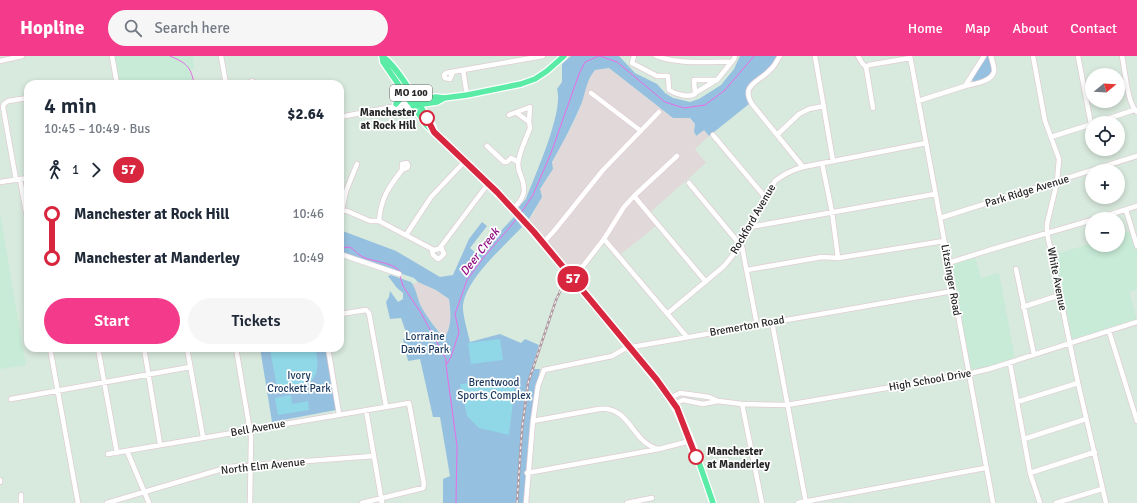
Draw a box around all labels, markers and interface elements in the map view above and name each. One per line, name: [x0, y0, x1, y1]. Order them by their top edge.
search box: [108, 10, 388, 46]
text: Hopline: [20, 16, 84, 40]
icon: search: [122, 17, 144, 39]
text: Search here: [154, 19, 230, 37]
text: Home: [908, 20, 943, 37]
text: Map: [965, 20, 990, 37]
text: About: [1012, 20, 1048, 37]
text: Contact: [1070, 20, 1117, 37]
north arrow: [1085, 68, 1125, 108]
map controls: [1085, 68, 1125, 252]
road number: MO 100: [390, 85, 432, 101]
text: 4 min: [44, 92, 97, 119]
text: $2.64: [287, 105, 324, 123]
place label: Manchester at Rock Hill: [360, 106, 417, 132]
marker: Manchester at Rock Hill: [419, 110, 435, 126]
button: locate: [1085, 116, 1125, 156]
text: 10:45 – 10:49 · Bus: [44, 121, 150, 137]
icon: walk: [44, 159, 66, 181]
icon: forward: [85, 159, 107, 181]
text: 57: [121, 161, 136, 178]
text: 1: [72, 162, 79, 178]
button: +: [1085, 164, 1125, 204]
street label: Park Ridge Avenue: [983, 172, 1071, 210]
street label: Rockford Avenue: [728, 182, 778, 256]
text: Manchester at Rock Hill: [74, 205, 230, 223]
text: 10:46: [292, 206, 324, 222]
button: −: [1085, 212, 1125, 252]
water label: Deer Creek: [457, 224, 504, 279]
street label: Litzsinger Road: [938, 243, 964, 317]
street label: White Avenue: [1044, 246, 1070, 312]
text: Manchester at Manderley: [74, 249, 240, 267]
text: 10:49: [292, 250, 324, 266]
line badge: 57: [555, 266, 591, 292]
text: 57: [565, 270, 581, 287]
button: Start: [44, 298, 180, 344]
button: Tickets: [188, 298, 324, 344]
street label: Bremerton Road: [709, 313, 786, 339]
park label: Lorraine Davis Park: [401, 330, 450, 356]
street label: High School Drive: [888, 366, 972, 394]
park label: Ivory Crockett Park: [267, 369, 331, 395]
park label: Brentwood Sports Complex: [457, 376, 531, 402]
street label: Bell Avenue: [230, 417, 286, 439]
place label: Manchester at Manderley: [707, 445, 770, 471]
marker: Manchester at Manderley: [688, 449, 704, 465]
street label: North Elm Avenue: [220, 455, 306, 477]

